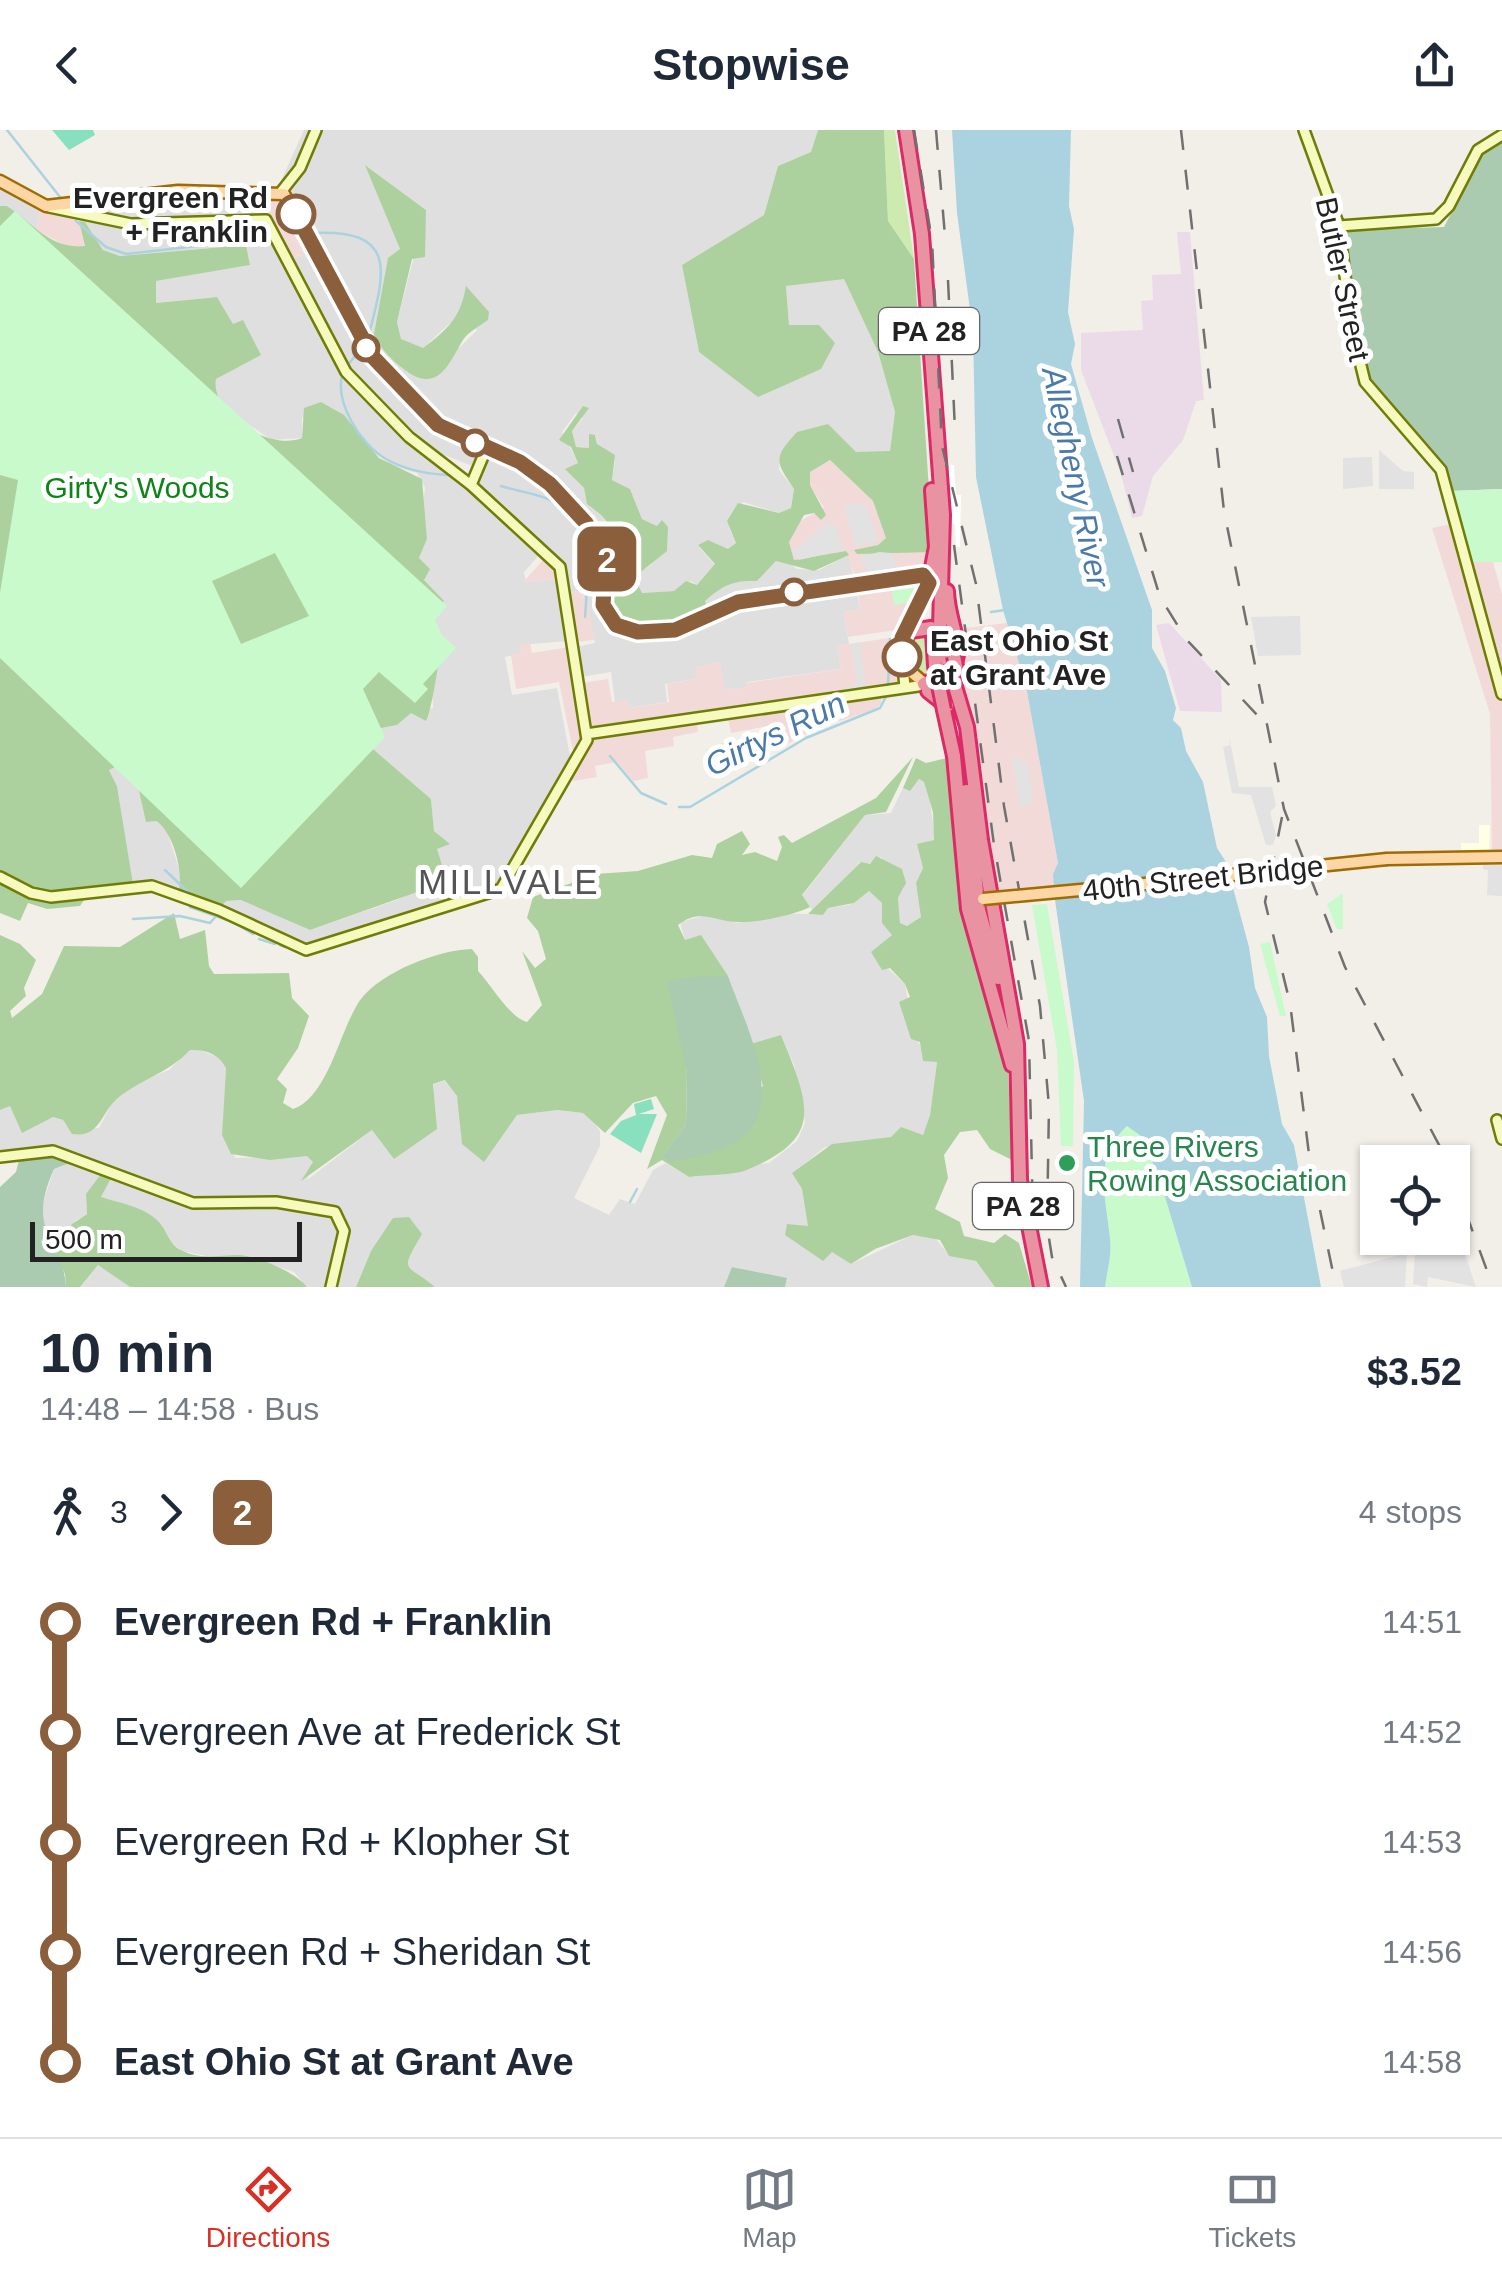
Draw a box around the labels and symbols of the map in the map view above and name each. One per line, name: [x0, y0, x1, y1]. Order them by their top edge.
place label: Evergreen Rd + Franklin: [73, 181, 268, 248]
street label: Butler Street: [1310, 194, 1377, 365]
marker: Evergreen Rd + Franklin: [277, 195, 315, 233]
road number: PA 28: [879, 308, 979, 354]
unlabelled marker: [353, 335, 379, 361]
water label: Allegheny River: [1035, 362, 1117, 592]
unlabelled marker: [462, 430, 488, 456]
park label: Girty's Woods: [44, 471, 230, 504]
line badge: 2: [574, 526, 640, 592]
unlabelled marker: [781, 579, 807, 605]
place label: East Ohio St at Grant Ave: [930, 624, 1108, 691]
marker: East Ohio St at Grant Ave: [883, 638, 921, 676]
water label: Girtys Run: [699, 685, 851, 783]
street label: 40th Street Bridge: [1081, 849, 1325, 907]
district label: MILLVALE: [418, 862, 600, 901]
place label: Three Rivers Rowing Association: [1087, 1130, 1347, 1197]
marker: Three Rivers Rowing Association: [1056, 1152, 1078, 1174]
road number: PA 28: [973, 1183, 1073, 1229]
scale bar: [30, 1217, 302, 1262]

